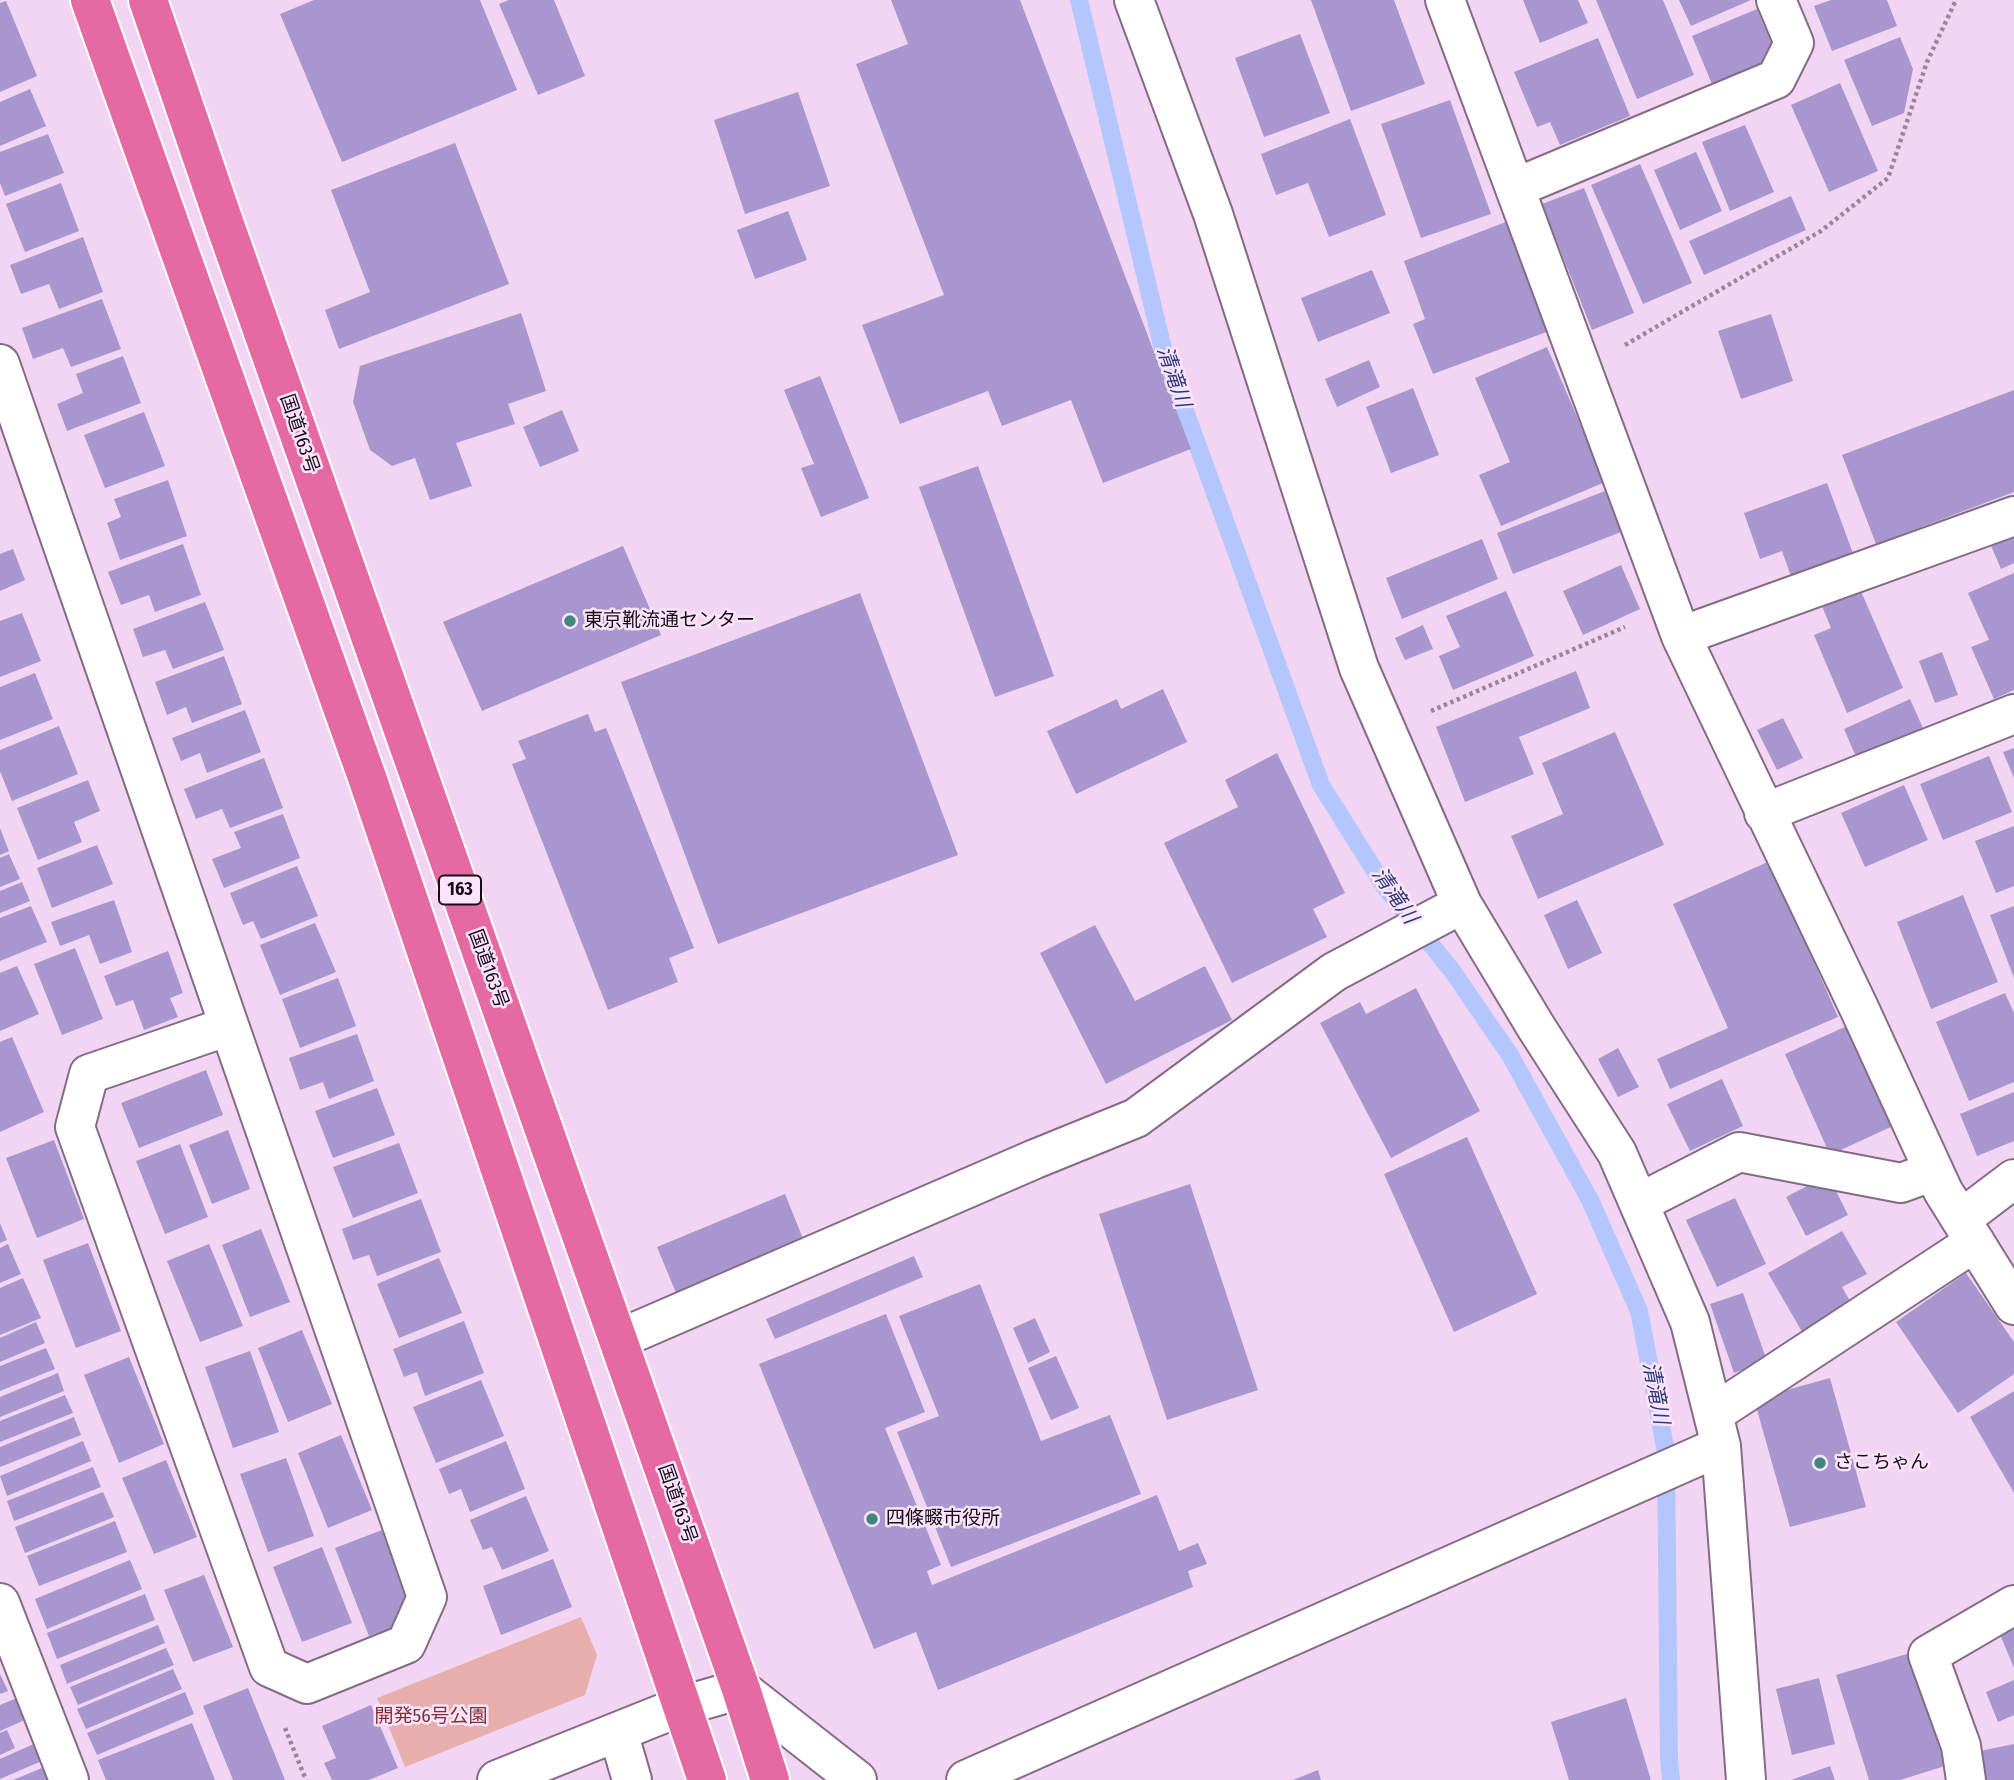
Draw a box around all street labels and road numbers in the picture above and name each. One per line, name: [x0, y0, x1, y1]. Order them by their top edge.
street label: 国道163号: [275, 391, 323, 477]
road number: 163: [439, 876, 481, 904]
street label: 国道163号: [463, 926, 513, 1012]
street label: 国道163号: [653, 1461, 701, 1547]

